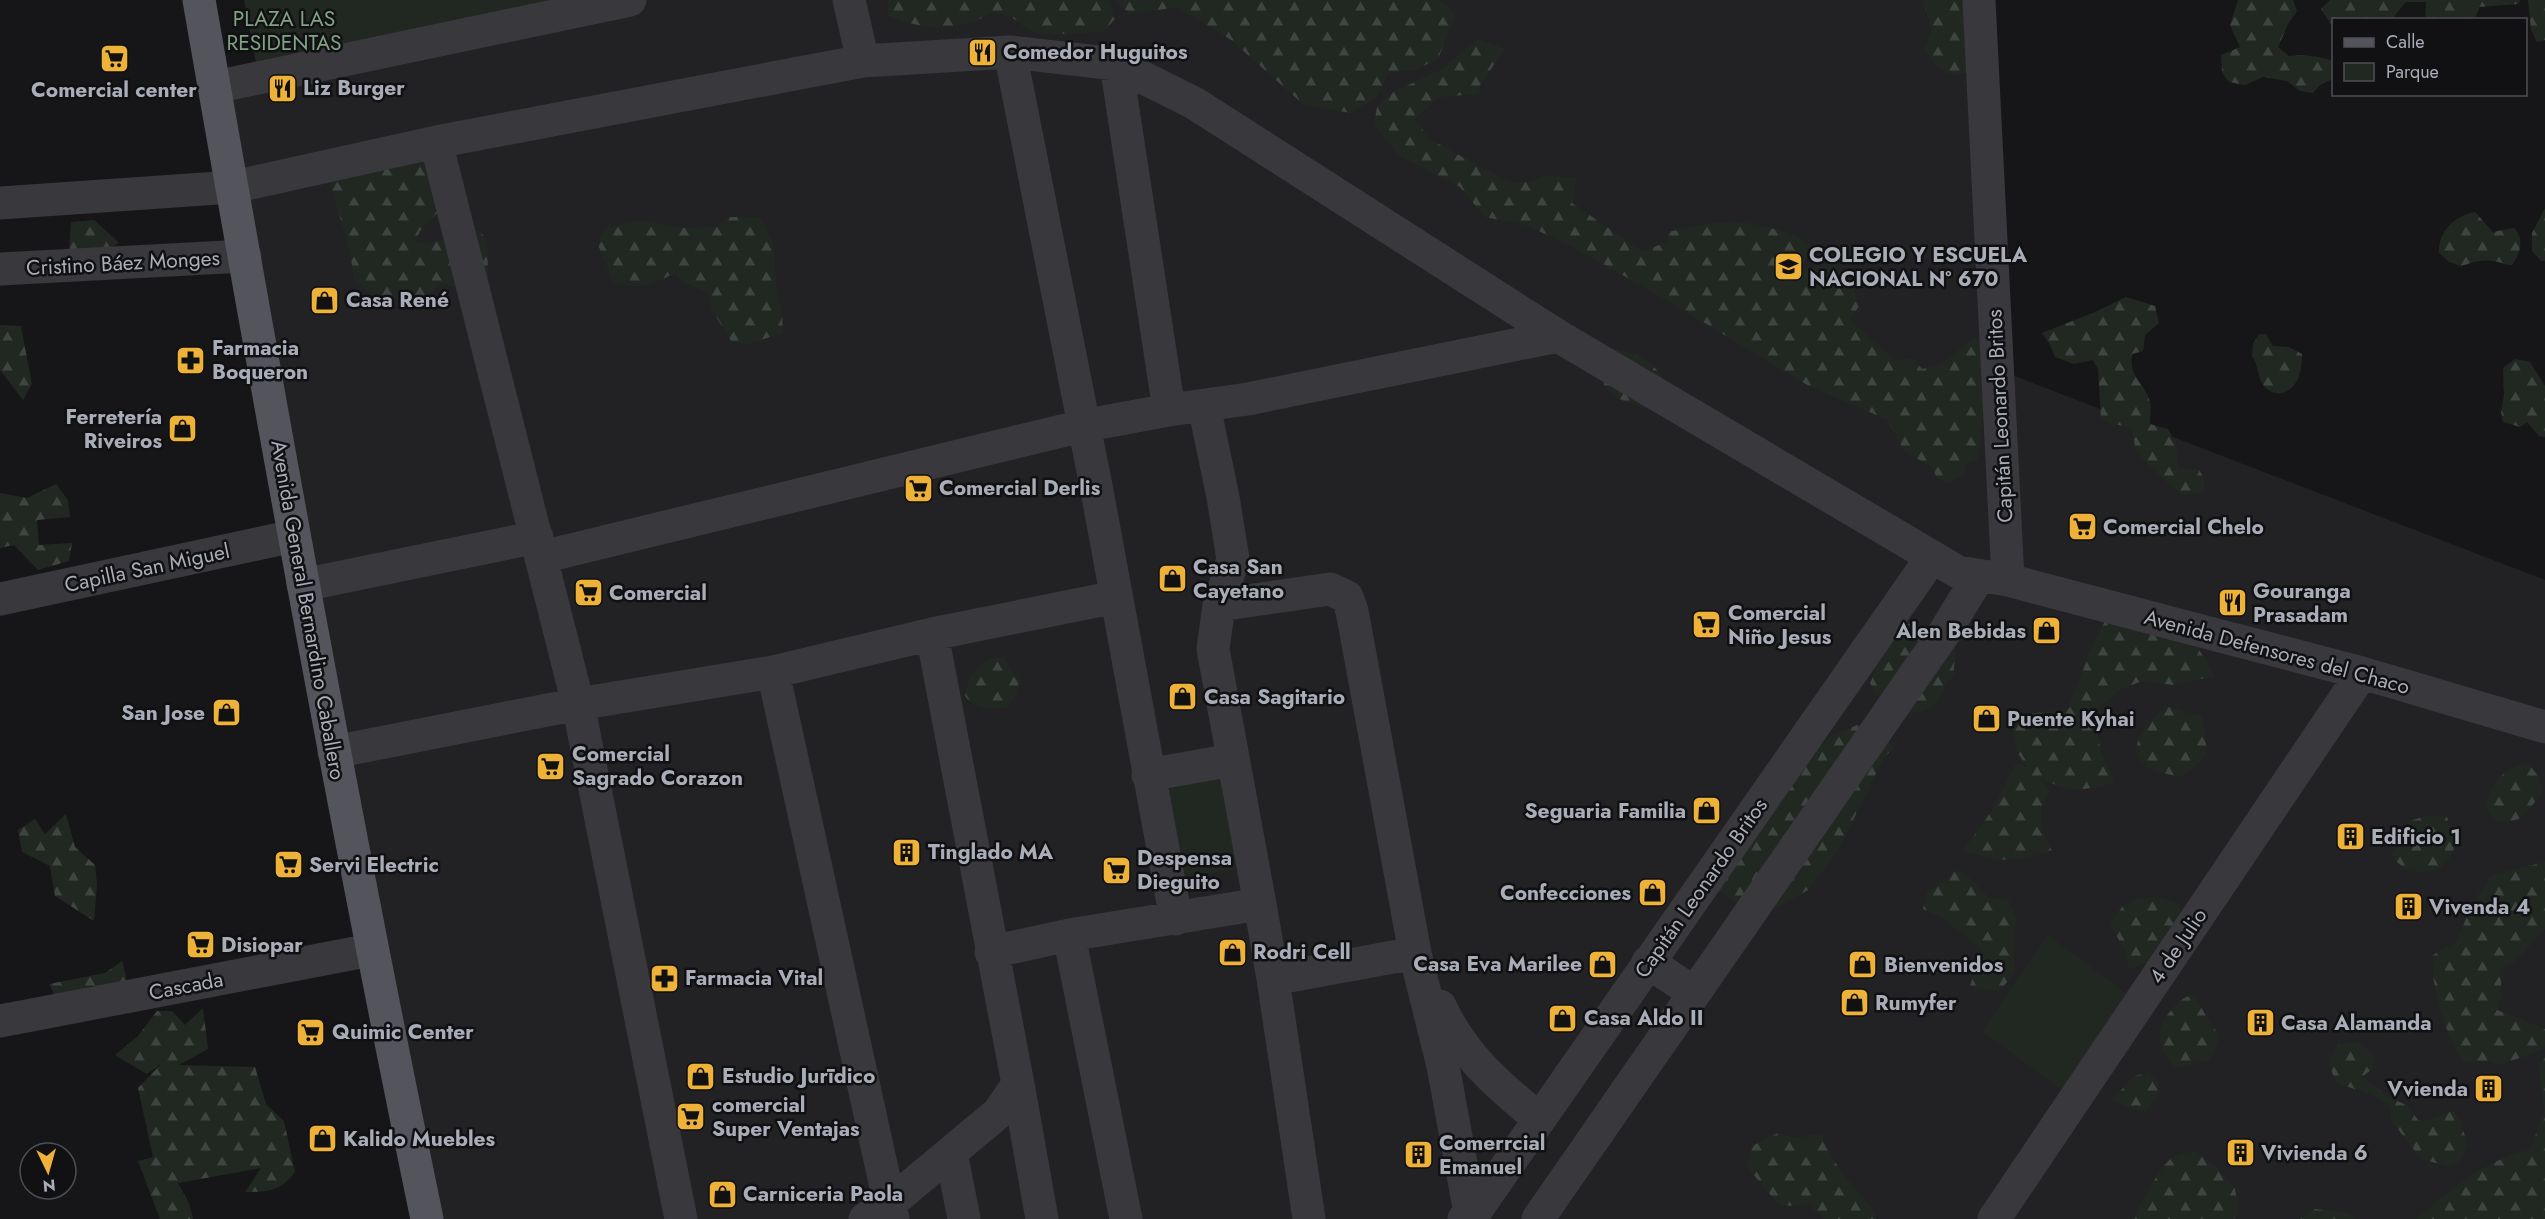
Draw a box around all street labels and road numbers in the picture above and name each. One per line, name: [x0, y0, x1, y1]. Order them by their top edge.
street label: Cristino Báez Monges: [25, 243, 221, 283]
street label: Capitán Leonardo Britos: [1979, 309, 2021, 523]
street label: Avenida General Bernardino Caballero: [263, 438, 353, 782]
street label: Capilla San Miguel: [62, 536, 232, 600]
street label: Avenida Defensores del Chaco: [2141, 602, 2413, 702]
street label: Capitán Leonardo Britos: [1627, 792, 1775, 984]
street label: 4 de Julio: [2142, 902, 2214, 990]
street label: Cascada: [146, 964, 226, 1008]

